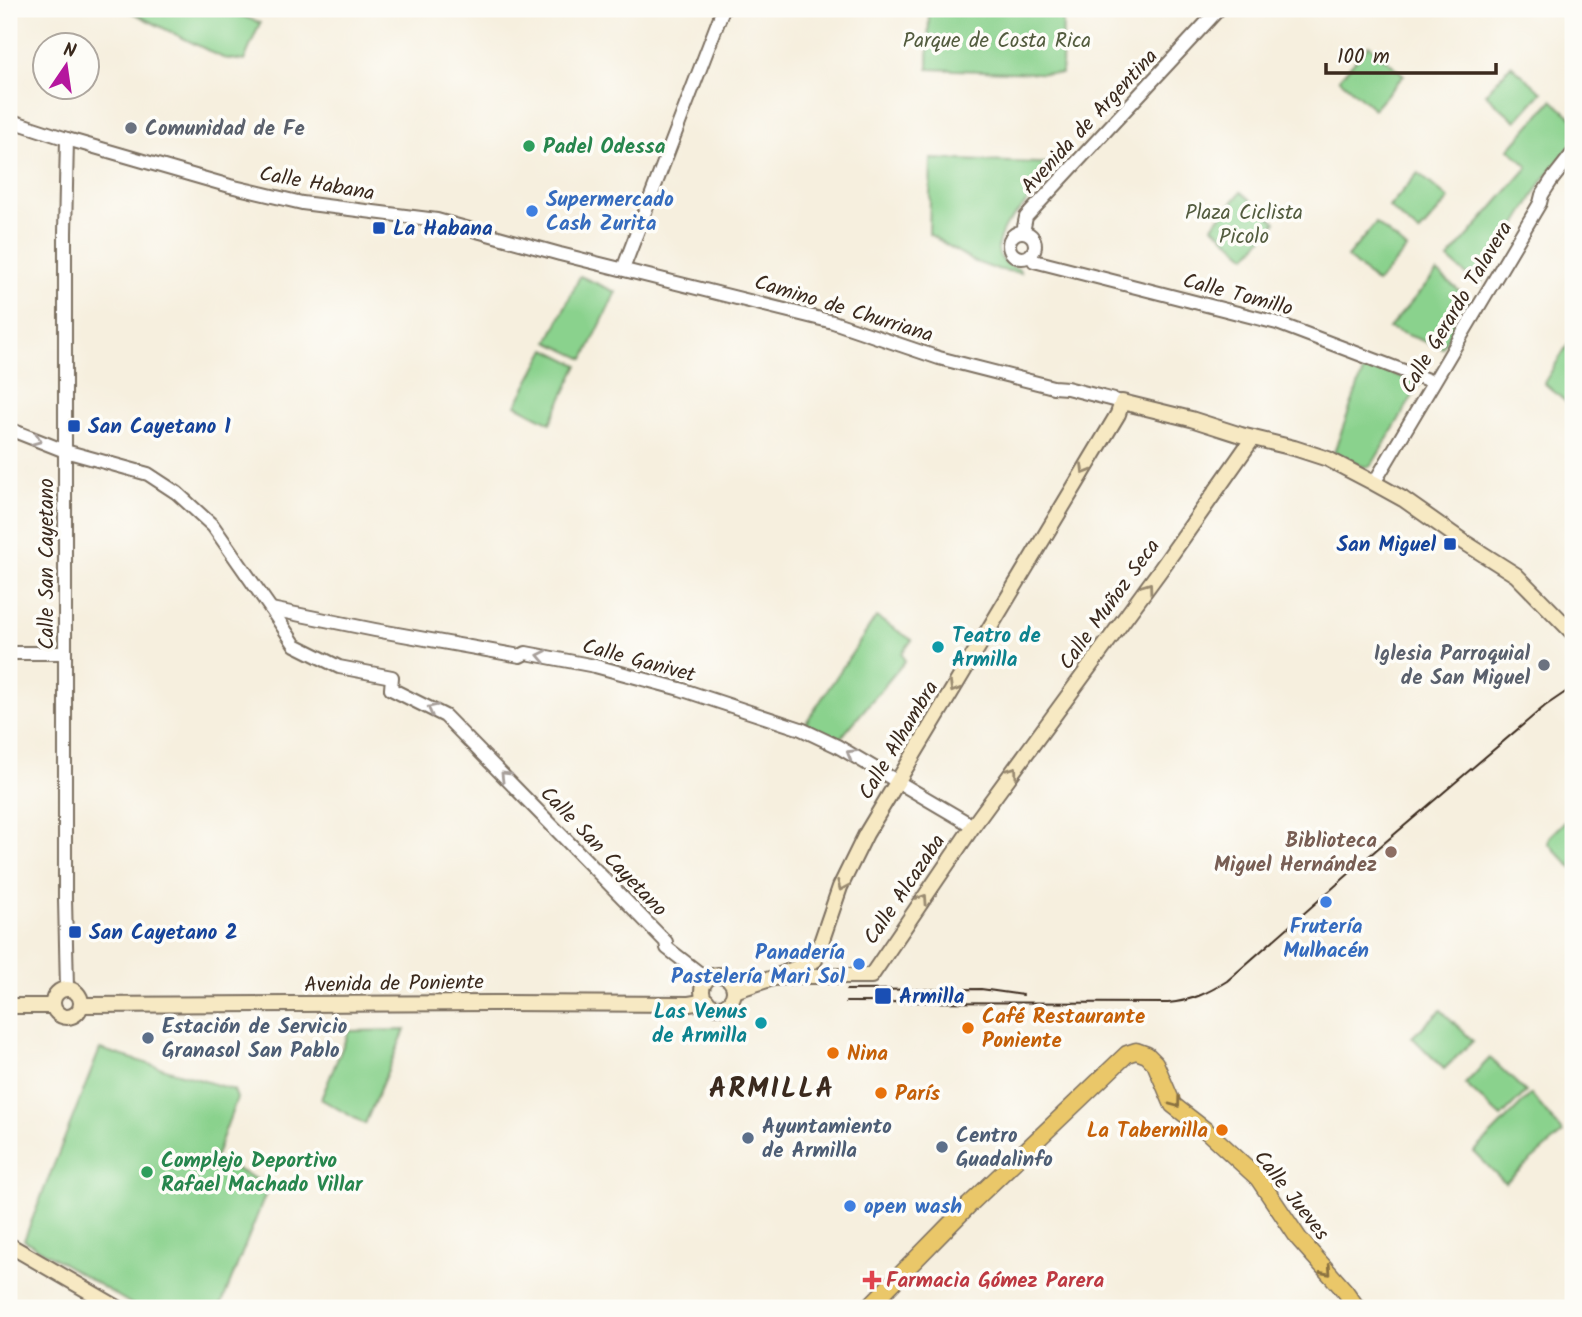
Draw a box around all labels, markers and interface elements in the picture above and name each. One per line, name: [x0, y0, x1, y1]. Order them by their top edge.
park label: Parque de Costa Rica: [903, 25, 1091, 58]
north arrow: [32, 32, 102, 102]
scale bar: [1326, 32, 1496, 76]
text: N: [60, 35, 79, 67]
text: 100 m: [1337, 41, 1390, 74]
street label: Avenida de Argentina: [1014, 42, 1167, 202]
place label: Comunidad de Fe: [145, 113, 305, 146]
marker: Comunidad de Fe: [123, 120, 139, 136]
place label: Padel Odessa: [543, 131, 666, 164]
marker: Padel Odessa: [521, 138, 537, 154]
street label: Calle Habana: [257, 158, 377, 211]
place label: Supermercado Cash Zurita: [546, 184, 674, 241]
park label: Plaza Ciclista Picolo: [1185, 197, 1303, 254]
marker: Supermercado Cash Zurita: [524, 203, 540, 219]
place label: La Habana: [393, 213, 493, 246]
street label: Calle Gerardo Talavera: [1393, 215, 1522, 400]
marker: La Habana: [371, 220, 387, 236]
street label: Calle Tomillo: [1179, 265, 1296, 326]
street label: Camino de Churriana: [750, 267, 937, 352]
place label: San Cayetano 1: [88, 411, 231, 444]
marker: San Cayetano 1: [66, 418, 82, 434]
one-way arrow: [30, 432, 43, 446]
one-way arrow: [1080, 462, 1093, 475]
street label: Calle San Cayetano: [31, 478, 64, 650]
place label: San Miguel: [1337, 529, 1436, 562]
street label: Calle Muñoz Seca: [1051, 532, 1169, 677]
marker: San Miguel: [1442, 536, 1458, 552]
one-way arrow: [1139, 582, 1152, 595]
place label: Teatro de Armilla: [952, 620, 1041, 677]
street label: Calle Ganivet: [578, 631, 700, 693]
place label: Iglesia Parroquial de San Miguel: [1374, 638, 1530, 695]
marker: Teatro de Armilla: [930, 639, 946, 655]
one-way arrow: [536, 649, 548, 664]
marker: Iglesia Parroquial de San Miguel: [1536, 657, 1552, 673]
street label: Calle Alhambra: [851, 675, 948, 807]
one-way arrow: [949, 681, 962, 694]
one-way arrow: [427, 704, 439, 718]
one-way arrow: [845, 749, 858, 762]
one-way arrow: [1005, 766, 1017, 779]
one-way arrow: [500, 772, 513, 785]
street label: Calle San Cayetano: [531, 779, 674, 925]
place label: Biblioteca Miguel Hernández: [1214, 825, 1377, 882]
street label: Calle Alcazaba: [856, 828, 955, 952]
marker: Biblioteca Miguel Hernández: [1383, 844, 1399, 860]
one-way arrow: [836, 879, 850, 891]
one-way arrow: [915, 894, 927, 907]
marker: Frutería Mulhacén: [1318, 894, 1334, 910]
place label: Frutería Mulhacén: [1283, 911, 1369, 968]
place label: San Cayetano 2: [89, 917, 238, 950]
marker: San Cayetano 2: [67, 924, 83, 940]
place label: Panadería Pastelería Mari Sol: [671, 937, 845, 994]
marker: Panadería Pastelería Mari Sol: [851, 956, 867, 972]
street label: Avenida de Poniente: [304, 966, 485, 1003]
place label: Armilla: [899, 981, 965, 1014]
marker: Armilla: [873, 986, 893, 1006]
place label: Las Venus de Armilla: [652, 996, 747, 1053]
place label: Café Restaurante Poniente: [982, 1001, 1145, 1058]
place label: Estación de Servicio Granasol San Pablo: [162, 1011, 348, 1068]
marker: Las Venus de Armilla: [753, 1015, 769, 1031]
marker: Café Restaurante Poniente: [960, 1020, 976, 1036]
marker: Estación de Servicio Granasol San Pablo: [140, 1030, 156, 1046]
place label: Nina: [847, 1038, 888, 1071]
marker: Nina: [825, 1045, 841, 1061]
district label: ARMILLA: [709, 1067, 835, 1112]
place label: París: [895, 1078, 940, 1111]
marker: París: [873, 1085, 889, 1101]
one-way arrow: [1168, 1095, 1180, 1108]
place label: Ayuntamiento de Armilla: [762, 1111, 892, 1168]
place label: La Tabernilla: [1087, 1115, 1208, 1148]
place label: Centro Guadalinfo: [956, 1120, 1053, 1177]
marker: La Tabernilla: [1214, 1122, 1230, 1138]
marker: Ayuntamiento de Armilla: [740, 1130, 756, 1146]
marker: Centro Guadalinfo: [934, 1139, 950, 1155]
street label: Calle Jueves: [1245, 1144, 1337, 1248]
place label: Complejo Deportivo Rafael Machado Villar: [161, 1145, 364, 1202]
marker: Complejo Deportivo Rafael Machado Villar: [139, 1164, 155, 1180]
place label: open wash: [864, 1191, 962, 1224]
marker: open wash: [842, 1198, 858, 1214]
one-way arrow: [1318, 1263, 1331, 1276]
place label: Farmacia Gómez Parera: [886, 1265, 1104, 1298]
marker: Farmacia Gómez Parera: [864, 1272, 880, 1288]

